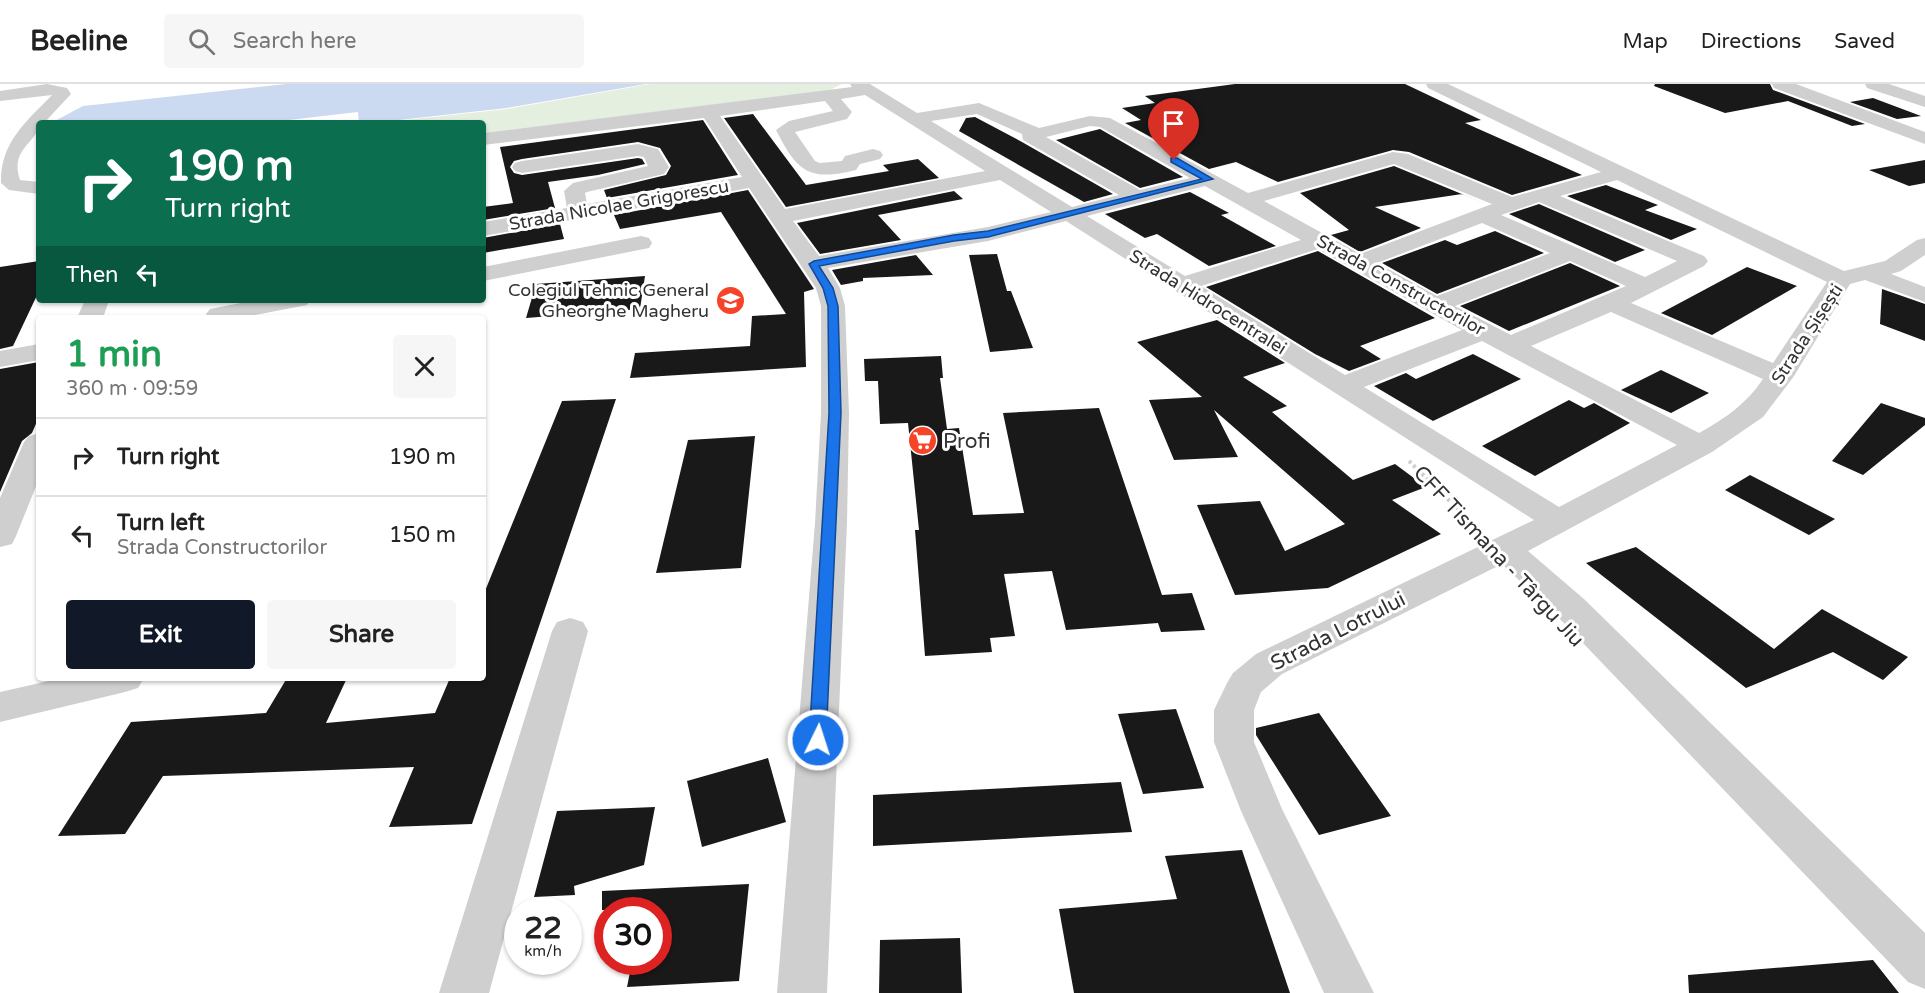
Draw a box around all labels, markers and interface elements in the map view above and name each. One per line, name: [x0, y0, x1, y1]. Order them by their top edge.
search box: [164, 14, 584, 68]
text: Beeline: [30, 24, 128, 58]
icon: search: [185, 25, 218, 58]
text: Search here: [233, 28, 357, 54]
text: Map: [1622, 29, 1668, 54]
text: Directions: [1701, 29, 1801, 54]
text: Saved: [1834, 29, 1895, 54]
pin: [1148, 98, 1199, 160]
icon: arrive: [1157, 107, 1190, 140]
text: 190 m: [165, 141, 294, 192]
icon: right: [66, 144, 144, 222]
street label: Strada Nicolae Grigorescu: [507, 175, 731, 235]
text: Turn right: [165, 192, 291, 225]
street label: Strada Constructorilor: [1313, 230, 1489, 341]
street label: Strada Hidrocentralei: [1125, 245, 1291, 359]
icon: left: [131, 258, 164, 291]
text: Then: [66, 262, 119, 288]
place label: Colegiul Tehnic General Gheorghe Magheru: [508, 279, 709, 322]
street label: Strada Șișești: [1766, 280, 1848, 388]
school or university icon: Colegiul Tehnic General Gheorghe Magheru: [714, 284, 746, 316]
text: 1 min: [66, 333, 162, 376]
button: close: [393, 335, 456, 398]
text: 360 m · 09:59: [66, 377, 198, 401]
supermarket icon: Profi: [906, 425, 938, 457]
place label: Profi: [943, 429, 991, 454]
icon: right: [66, 441, 99, 474]
text: Turn right: [117, 444, 219, 470]
text: 190 m: [389, 444, 456, 470]
street label: CFF Tismana - Târgu Jiu: [1408, 461, 1589, 652]
text: Turn left: [117, 510, 205, 536]
icon: left: [66, 519, 99, 552]
text: 150 m: [389, 522, 456, 548]
text: Strada Constructorilor: [117, 536, 327, 560]
street label: Strada Lotrului: [1267, 587, 1410, 676]
button: Exit: [66, 600, 255, 669]
button: Share: [267, 600, 456, 669]
position arrow: [786, 708, 850, 772]
speed limit sign: 30: [594, 897, 672, 975]
text: 22: [524, 910, 562, 947]
text: km/h: [524, 942, 562, 960]

